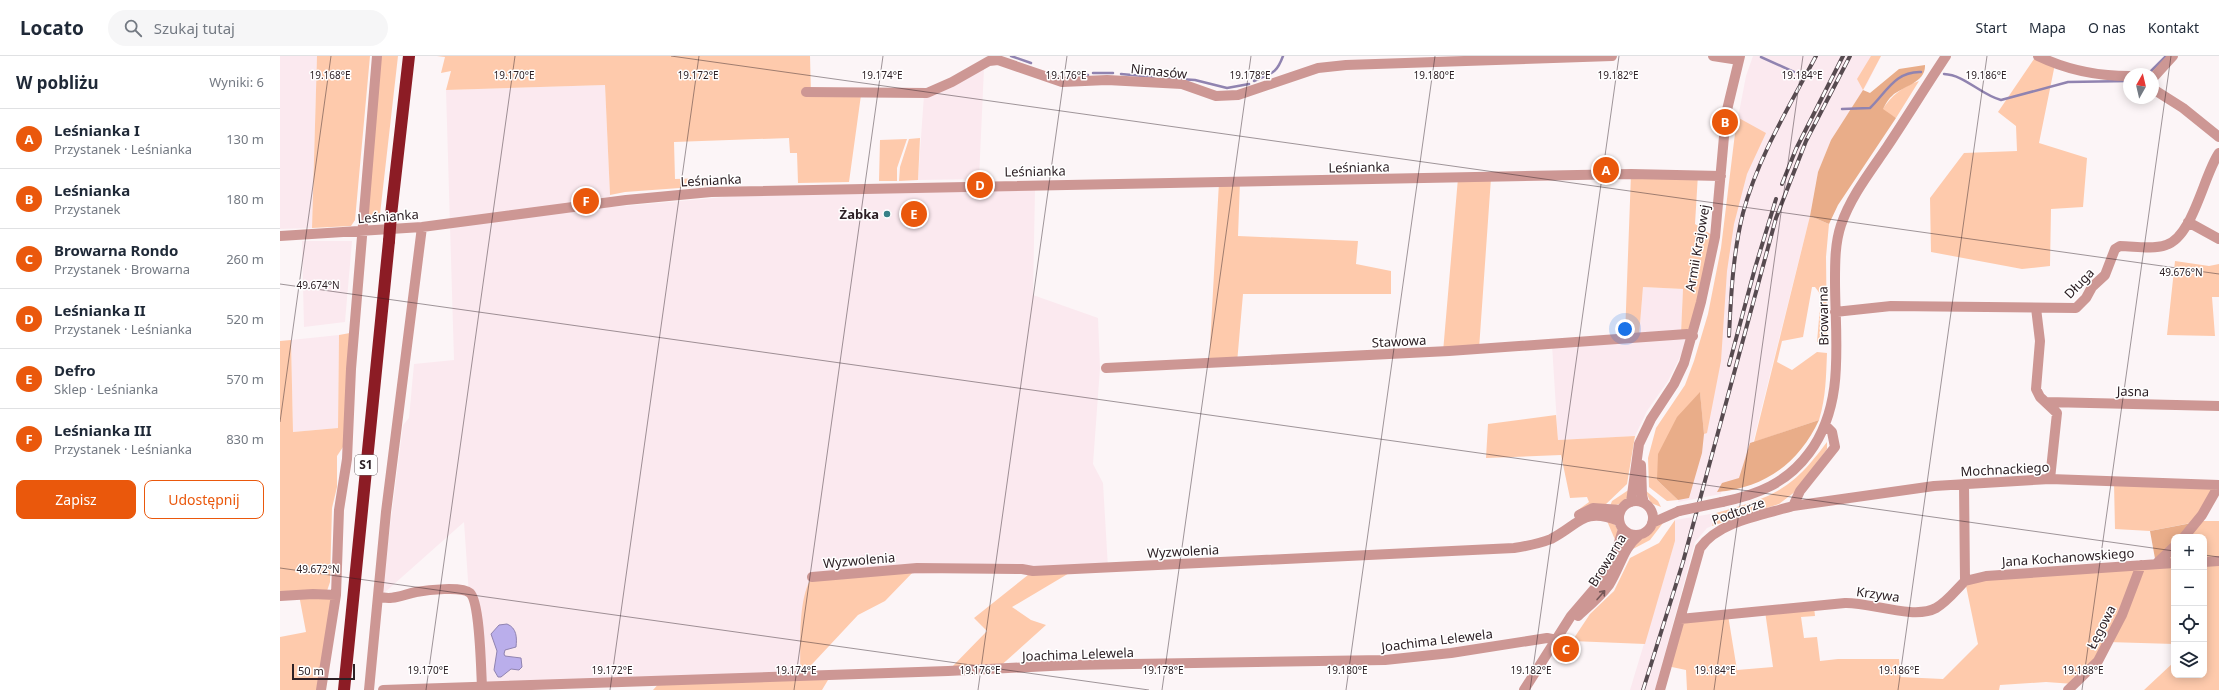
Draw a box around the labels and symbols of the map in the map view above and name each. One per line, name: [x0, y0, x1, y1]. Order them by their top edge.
street label: Nimasów: [1130, 59, 1189, 83]
text: 19.168°E: [309, 68, 351, 82]
text: 19.170°E: [493, 68, 535, 82]
text: 19.172°E: [677, 68, 719, 82]
text: 19.174°E: [861, 68, 903, 82]
text: 19.176°E: [1045, 68, 1087, 82]
text: 19.178°E: [1229, 68, 1271, 82]
text: 19.180°E: [1413, 68, 1455, 82]
text: 19.182°E: [1597, 68, 1639, 82]
text: 19.184°E: [1781, 68, 1823, 82]
text: 19.186°E: [1965, 68, 2007, 82]
north arrow: [2123, 68, 2159, 104]
pin: B: [1712, 107, 1738, 137]
pin: A: [1593, 155, 1619, 185]
street label: Leśnianka: [1328, 157, 1390, 177]
street label: Leśnianka: [1004, 161, 1066, 181]
street label: Leśnianka: [680, 169, 742, 191]
pin: D: [967, 170, 993, 200]
pin: F: [573, 186, 599, 216]
pin: E: [901, 199, 927, 229]
street label: Armii Krajowej: [1680, 203, 1714, 293]
street label: Leśnianka: [357, 205, 419, 227]
place label: Żabka: [840, 205, 879, 223]
marker: Żabka: [882, 209, 892, 219]
street label: Długa: [2060, 264, 2098, 302]
text: 49.676°N: [2159, 265, 2203, 279]
text: 49.674°N: [296, 278, 340, 292]
street label: Browarna: [1813, 286, 1833, 346]
your location: [1615, 319, 1635, 339]
street label: Stawowa: [1371, 331, 1427, 351]
street label: Jasna: [2115, 382, 2149, 400]
road number: S1: [355, 455, 377, 475]
street label: Mochnackiego: [1960, 458, 2050, 480]
street label: Podtorze: [1709, 493, 1767, 529]
street label: Browarna: [1584, 530, 1630, 590]
street label: Wyzwolenia: [1146, 540, 1220, 562]
street label: Jana Kochanowskiego: [1999, 543, 2135, 571]
street label: Wyzwolenia: [822, 548, 896, 572]
text: 49.672°N: [296, 562, 340, 576]
street label: Krzywa: [1855, 582, 1901, 606]
one-way arrow: [1596, 589, 1605, 600]
street label: Łęgowa: [2082, 602, 2120, 652]
street label: Joachima Lelewela: [1378, 624, 1494, 656]
pin: C: [1553, 634, 1579, 664]
street label: Joachima Lelewela: [1020, 643, 1134, 665]
scale bar: [292, 662, 355, 681]
text: 19.170°E: [407, 663, 449, 677]
text: 19.172°E: [591, 663, 633, 677]
text: 19.174°E: [775, 663, 817, 677]
text: 19.176°E: [959, 663, 1001, 677]
text: 19.178°E: [1142, 663, 1184, 677]
text: 19.180°E: [1326, 663, 1368, 677]
text: 19.182°E: [1510, 663, 1552, 677]
text: 19.184°E: [1694, 663, 1736, 677]
text: 19.186°E: [1878, 663, 1920, 677]
text: 19.188°E: [2062, 663, 2104, 677]

